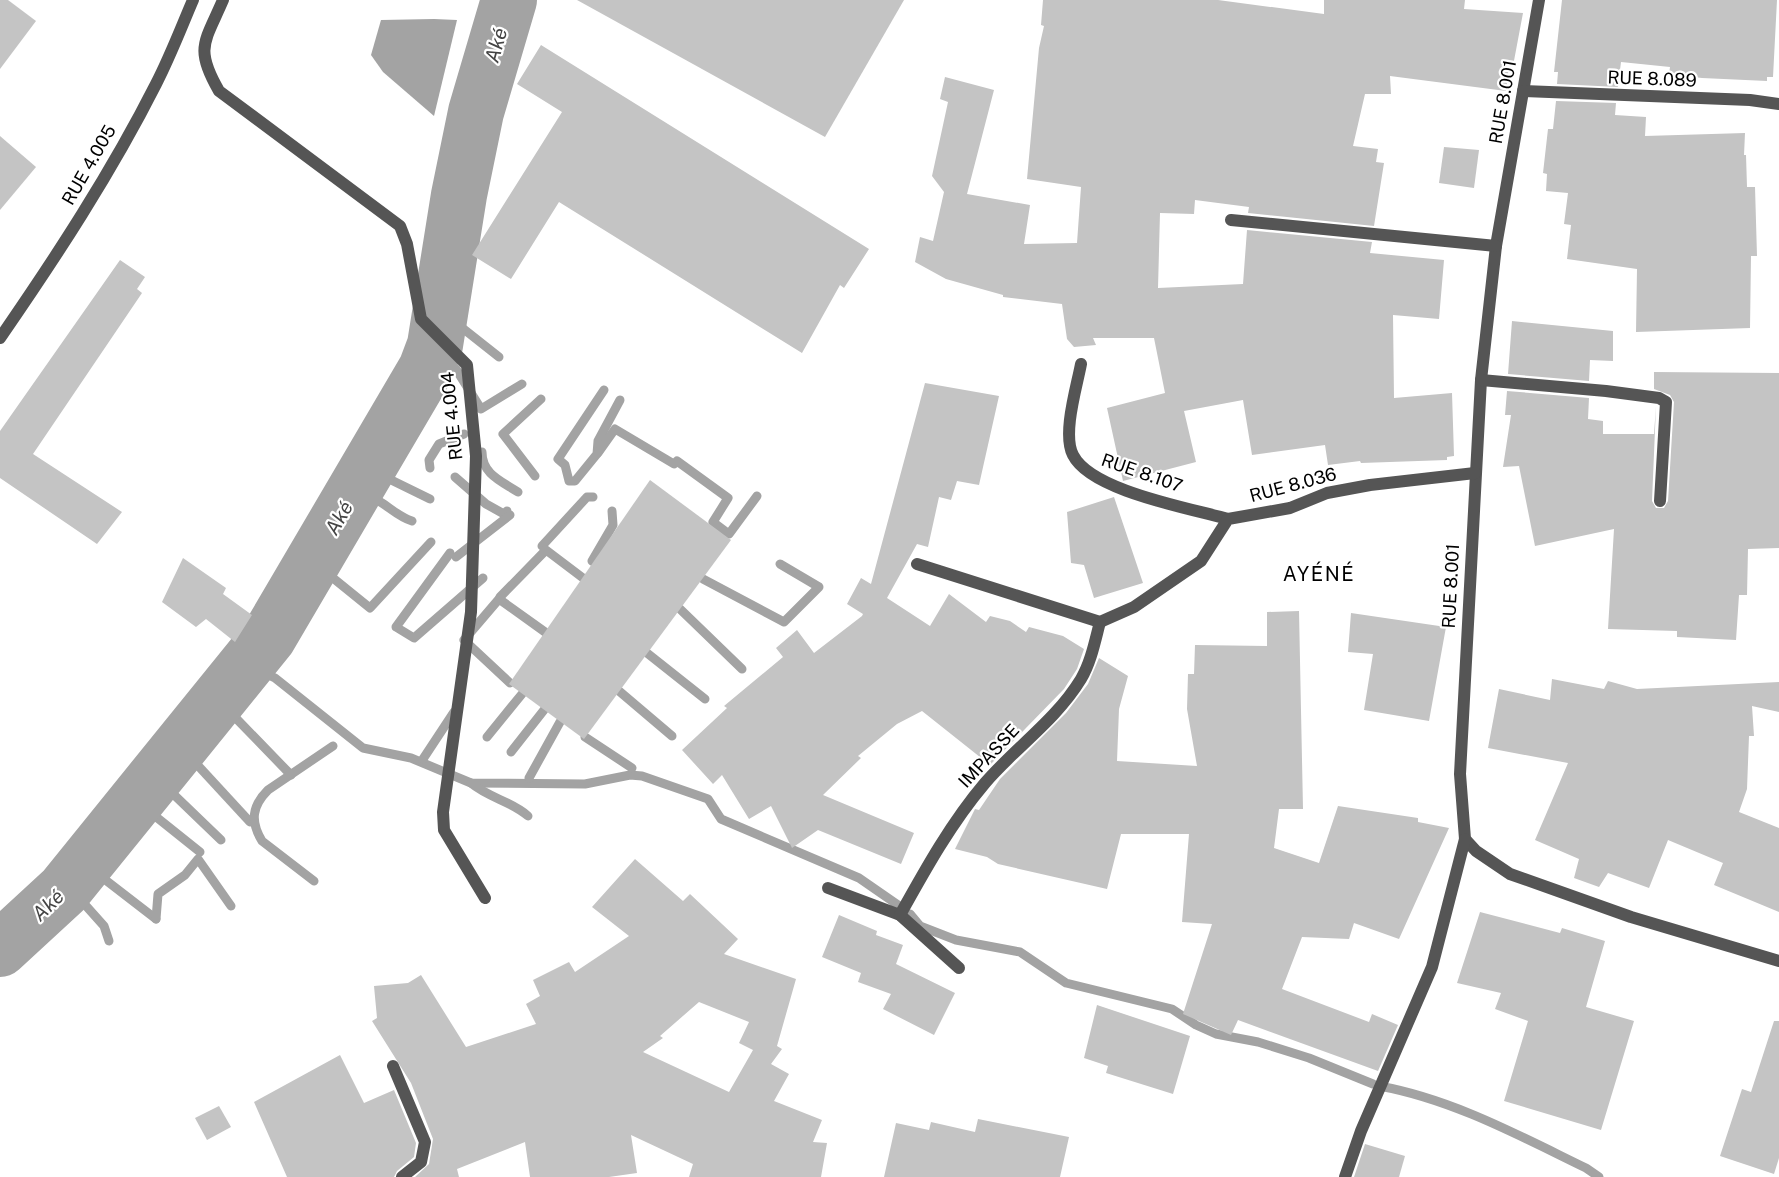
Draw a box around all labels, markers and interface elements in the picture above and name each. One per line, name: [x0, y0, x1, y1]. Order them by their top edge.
water label: Aké: [480, 25, 512, 65]
street label: RUE 8.001: [1485, 58, 1520, 146]
street label: RUE 8.089: [1607, 66, 1697, 91]
street label: RUE 4.005: [57, 121, 120, 208]
street label: RUE 4.004: [436, 371, 467, 461]
street label: RUE 8.107: [1099, 449, 1186, 496]
street label: RUE 8.036: [1247, 463, 1339, 506]
water label: Aké: [320, 497, 358, 539]
street label: RUE 8.001: [1438, 543, 1463, 629]
district label: AYÉNÉ: [1283, 561, 1355, 586]
street label: IMPASSE: [954, 720, 1023, 792]
water label: Aké: [27, 884, 69, 926]

